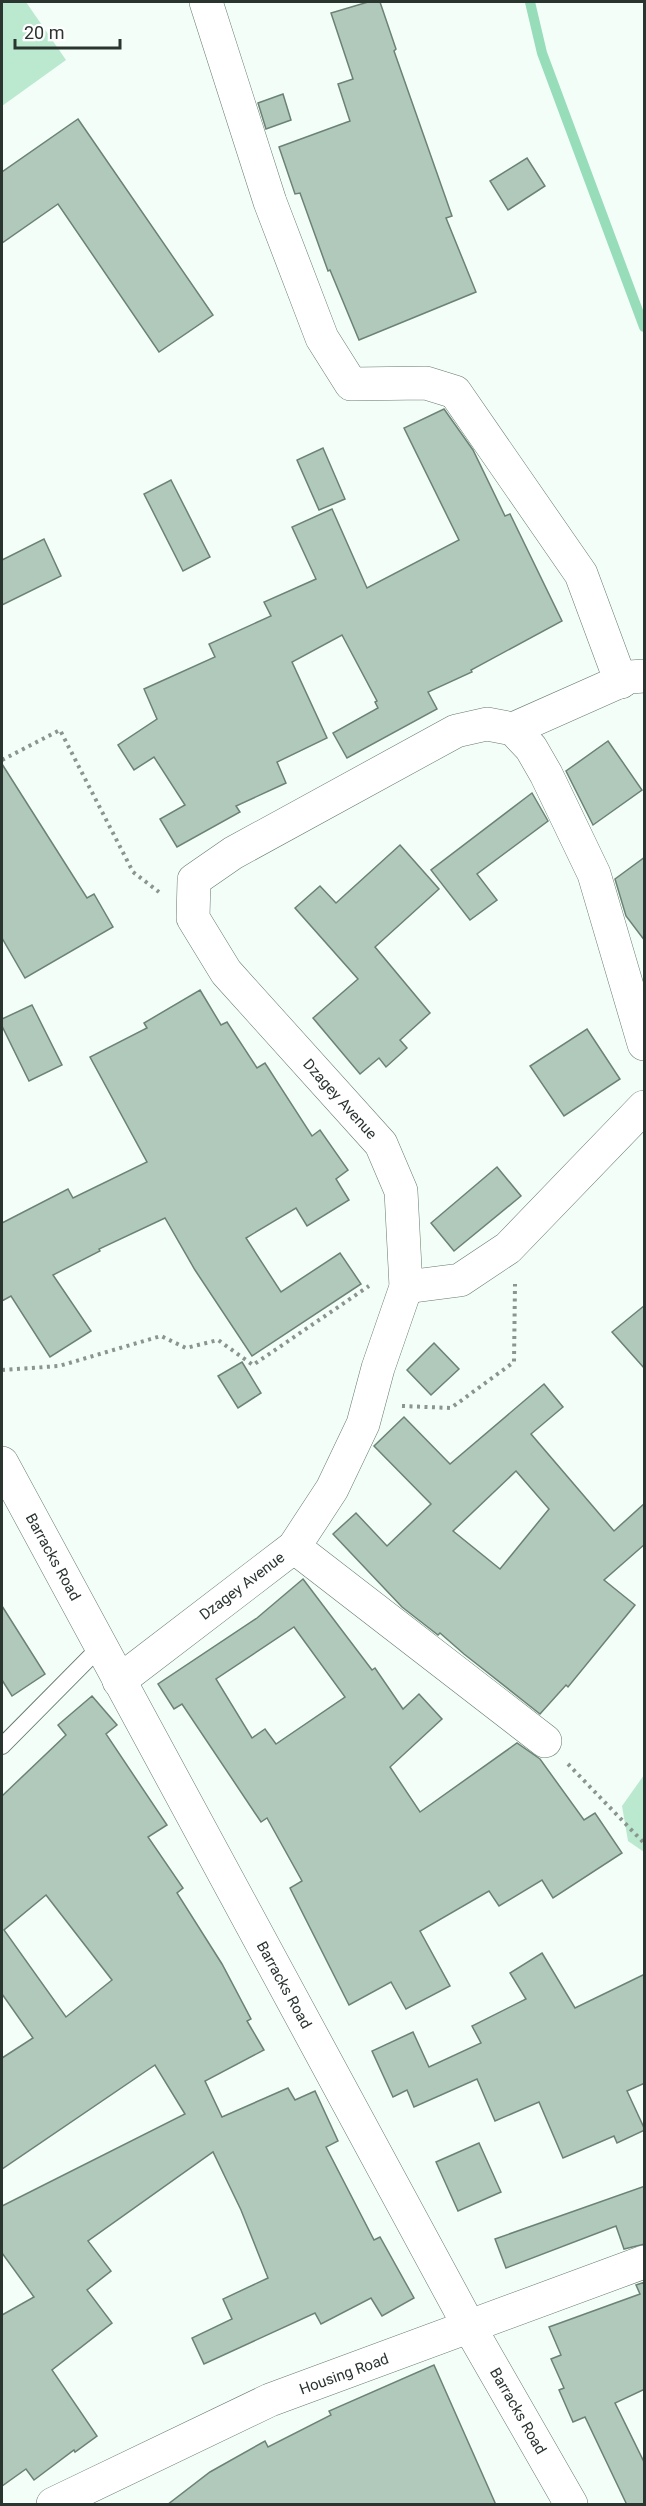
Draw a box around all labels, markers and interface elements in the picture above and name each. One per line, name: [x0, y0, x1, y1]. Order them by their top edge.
scale bar: [15, 12, 120, 50]
text: 20 m: [24, 22, 64, 43]
street label: Dzagey Avenue: [299, 1055, 381, 1143]
street label: Barracks Road: [22, 1510, 84, 1604]
street label: Dzagey Avenue: [196, 1548, 288, 1624]
street label: Barracks Road: [253, 1938, 315, 2032]
street label: Housing Road: [297, 2350, 391, 2398]
street label: Barracks Road: [486, 2365, 550, 2457]

